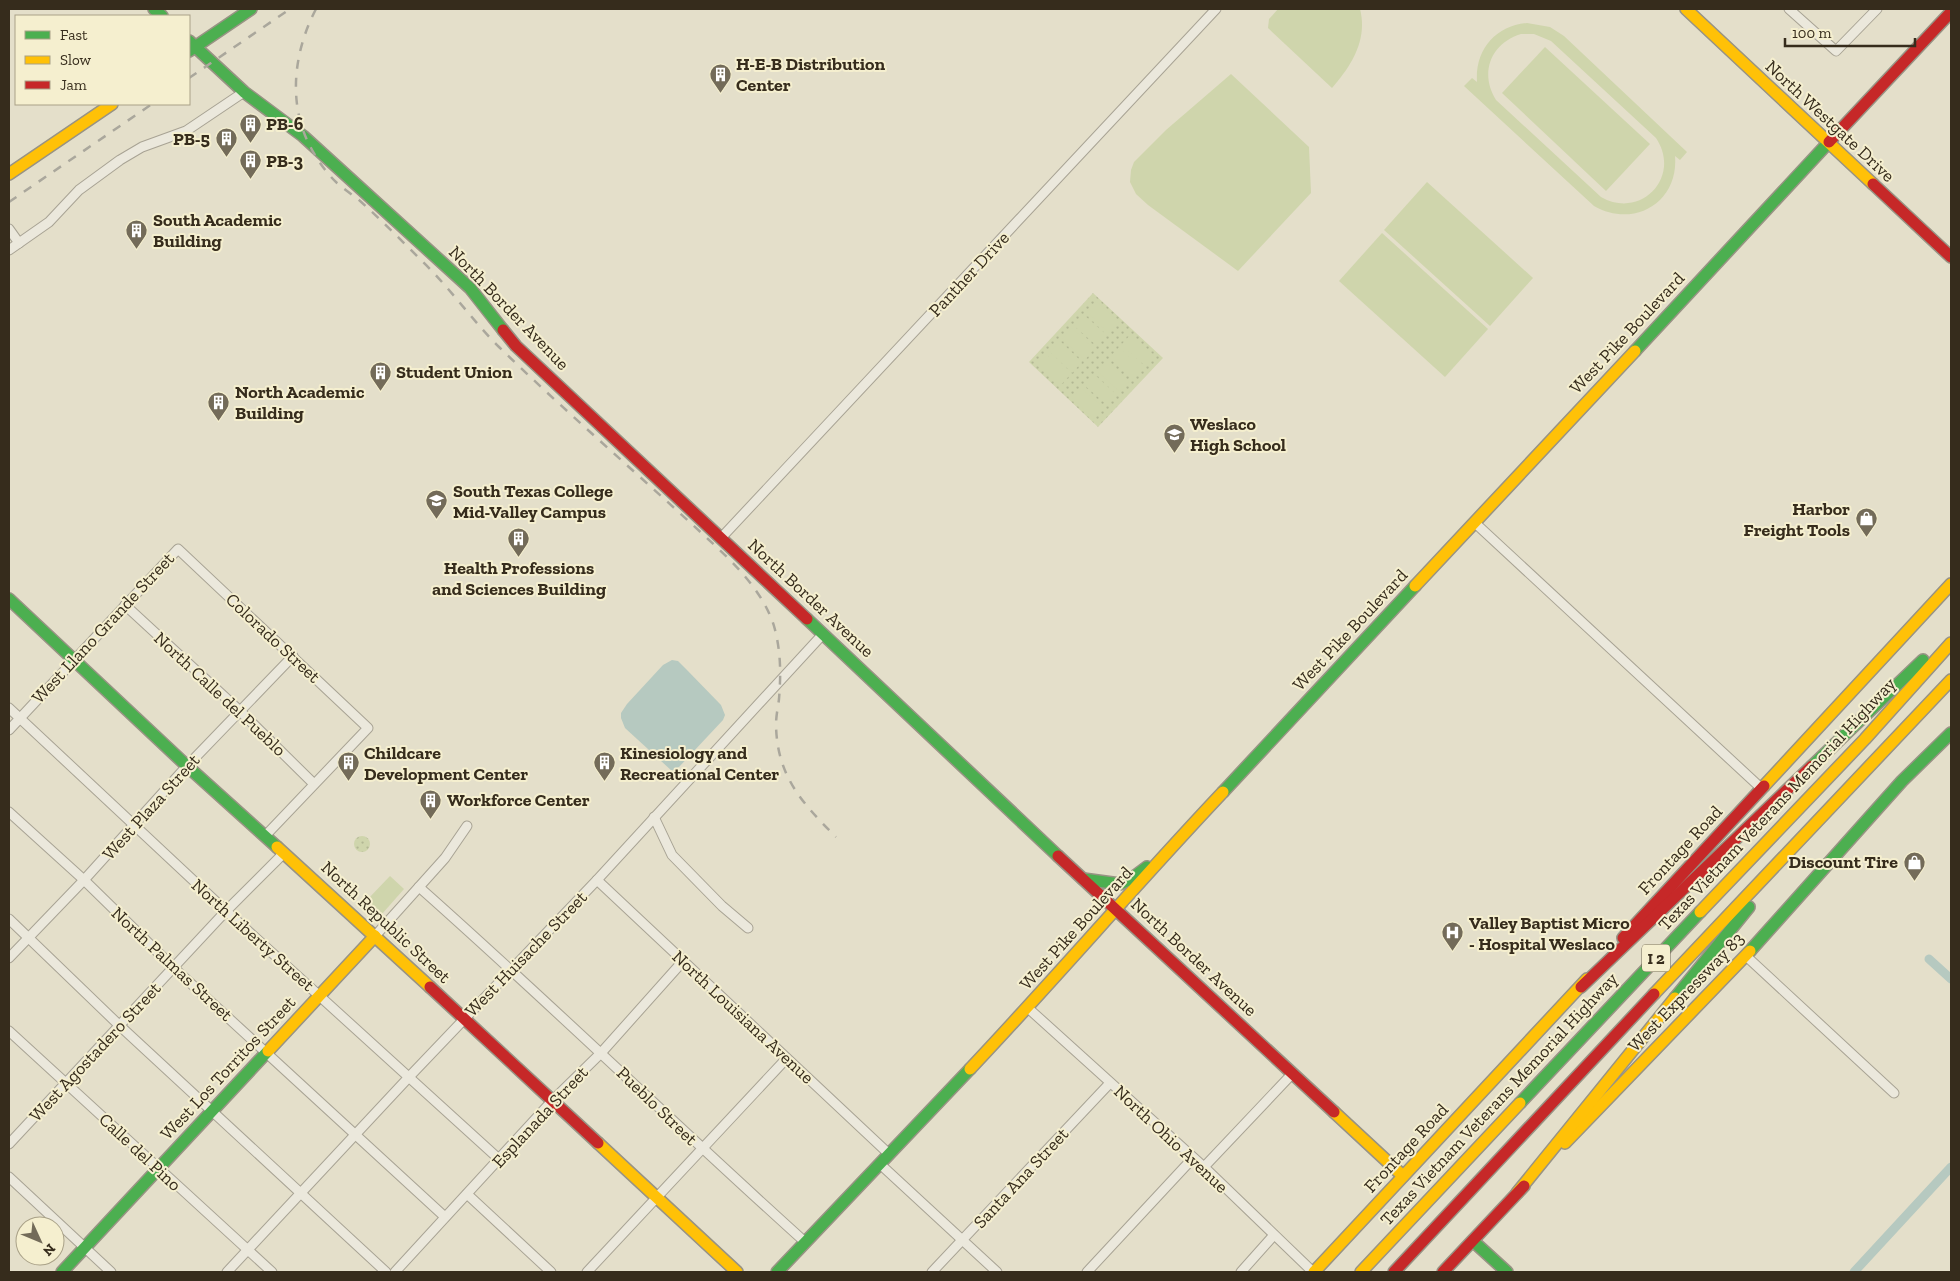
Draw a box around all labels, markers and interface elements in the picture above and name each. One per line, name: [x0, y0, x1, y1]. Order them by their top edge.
legend: [15, 15, 190, 105]
scale bar: [1785, 15, 1915, 47]
text: 100 m: [1792, 24, 1831, 42]
text: Fast: [60, 26, 88, 44]
text: Slow: [60, 51, 92, 69]
place label: H-E-B Distribution Center: [736, 53, 886, 96]
street label: North Westgate Drive: [1761, 55, 1899, 187]
building icon: H-E-B Distribution Center: [708, 62, 732, 93]
text: Jam: [60, 76, 87, 94]
building icon: PB-6: [238, 112, 262, 143]
place label: PB-6: [266, 113, 304, 135]
building icon: PB-5: [214, 127, 238, 158]
place label: PB-5: [173, 128, 210, 150]
building icon: PB-3: [238, 149, 262, 180]
place label: PB-3: [266, 150, 303, 172]
place label: South Academic Building: [153, 209, 282, 252]
building icon: South Academic Building: [125, 218, 149, 249]
street label: Panther Drive: [924, 227, 1014, 321]
street label: North Border Avenue: [444, 241, 574, 375]
street label: West Pike Boulevard: [1565, 267, 1689, 398]
building icon: Student Union: [368, 360, 392, 391]
place label: Student Union: [396, 361, 513, 383]
place label: North Academic Building: [235, 381, 365, 424]
building icon: North Academic Building: [207, 390, 231, 421]
place label: Weslaco High School: [1190, 413, 1286, 456]
school or university icon: Weslaco High School: [1162, 422, 1186, 453]
place label: South Texas College Mid-Valley Campus: [453, 480, 613, 523]
school or university icon: South Texas College Mid-Valley Campus: [425, 489, 449, 520]
place label: Harbor Freight Tools: [1743, 498, 1850, 541]
shop icon: Harbor Freight Tools: [1854, 507, 1878, 538]
building icon: Health Professions and Sciences Building: [507, 526, 531, 557]
street label: North Border Avenue: [743, 534, 879, 662]
street label: West Llano Grande Street: [27, 548, 179, 708]
place label: Health Professions and Sciences Building: [432, 557, 606, 600]
street label: West Pike Boulevard: [1288, 564, 1412, 695]
street label: Colorado Street: [221, 588, 325, 688]
street label: North Calle del Pueblo: [149, 627, 291, 761]
street label: Texas Vietnam Veterans Memorial Highway: [1654, 672, 1901, 935]
place label: Childcare Development Center: [364, 742, 528, 785]
place label: Kinesiology and Recreational Center: [620, 742, 779, 785]
street label: West Plaza Street: [98, 749, 205, 865]
building icon: Childcare Development Center: [336, 751, 360, 782]
building icon: Kinesiology and Recreational Center: [592, 751, 616, 782]
building icon: Workforce Center: [419, 788, 443, 819]
place label: Workforce Center: [447, 789, 590, 811]
street label: Frontage Road: [1633, 801, 1727, 899]
shop icon: Discount Tire: [1902, 850, 1926, 881]
place label: Discount Tire: [1788, 851, 1898, 873]
street label: North Republic Street: [317, 856, 456, 988]
street label: West Pike Boulevard: [1015, 862, 1137, 994]
street label: North Liberty Street: [187, 874, 319, 996]
street label: West Huisache Street: [460, 886, 592, 1021]
street label: North Border Avenue: [1126, 893, 1262, 1021]
street label: North Palmas Street: [107, 902, 237, 1026]
place label: Valley Baptist Micro - Hospital Weslaco: [1469, 912, 1630, 955]
hospital icon: Valley Baptist Micro - Hospital Weslaco: [1441, 921, 1465, 952]
street label: West Expressway 83: [1623, 927, 1749, 1056]
road number: I 2: [1642, 944, 1670, 971]
street label: North Louisiana Avenue: [668, 946, 818, 1088]
street label: Texas Vietnam Veterans Memorial Highway: [1376, 967, 1623, 1230]
street label: West Agostadero Street: [25, 977, 166, 1126]
street label: West Los Torritos Street: [156, 991, 301, 1144]
street label: Esplanada Street: [487, 1061, 593, 1172]
street label: Pueblo Street: [612, 1062, 702, 1150]
street label: North Ohio Avenue: [1109, 1080, 1233, 1198]
street label: Frontage Road: [1359, 1099, 1453, 1197]
street label: Calle del Pino: [94, 1108, 186, 1196]
street label: Santa Ana Street: [969, 1123, 1073, 1233]
north arrow: [15, 1216, 65, 1266]
text: N: [39, 1240, 59, 1260]

